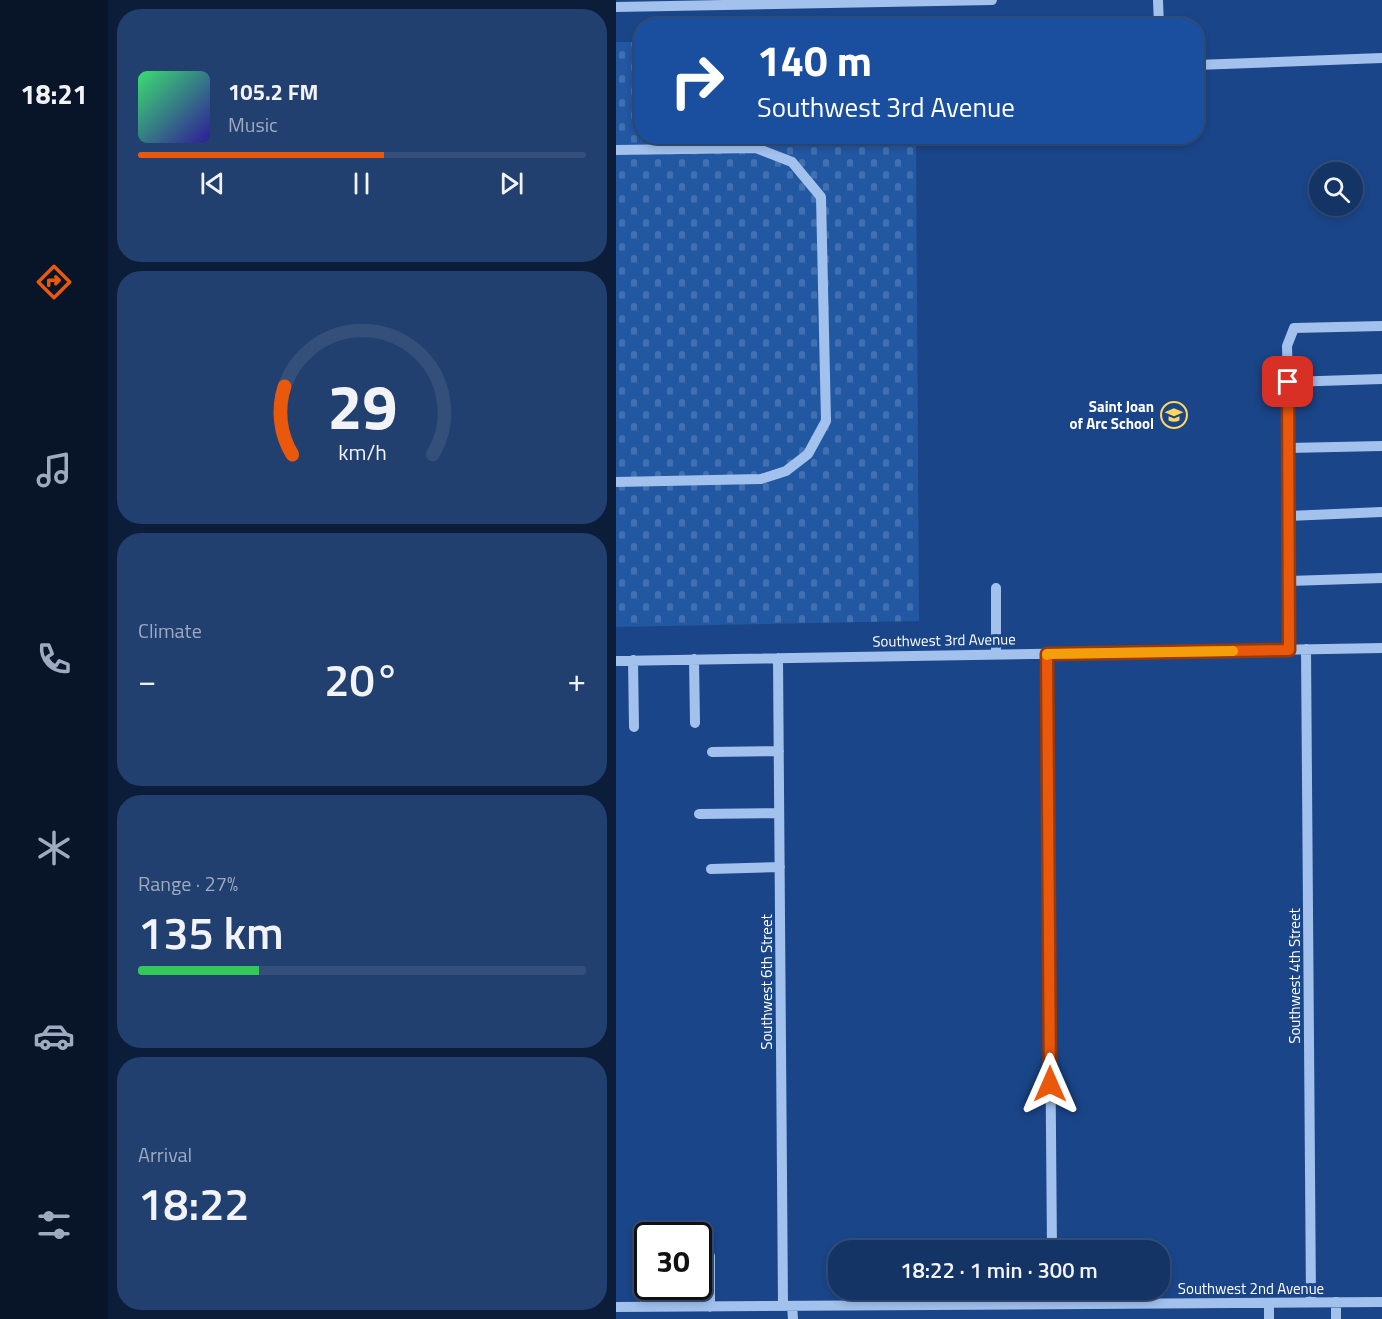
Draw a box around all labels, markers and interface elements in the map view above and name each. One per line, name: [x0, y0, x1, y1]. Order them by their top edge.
text: 140 m: [757, 28, 872, 92]
icon: right: [658, 42, 736, 120]
text: 18:21: [20, 73, 88, 114]
text: 105.2 FM: [228, 75, 318, 109]
text: Southwest 3rd Avenue: [757, 86, 1015, 127]
text: Music: [228, 109, 278, 140]
map controls: [1309, 162, 1363, 216]
button: search: [1309, 162, 1363, 216]
icon: previous: [196, 167, 229, 200]
icon: pause: [345, 167, 378, 200]
icon: next: [495, 167, 528, 200]
icon: directions: [33, 261, 75, 303]
pin: [1262, 356, 1313, 407]
text: 29: [327, 358, 397, 453]
icon: arrive: [1271, 365, 1304, 398]
place label: Saint Joan of Arc School: [1070, 395, 1154, 435]
school or university icon: Saint Joan of Arc School: [1159, 400, 1189, 430]
text: km/h: [338, 436, 386, 468]
icon: music: [33, 449, 75, 491]
text: Climate: [138, 615, 202, 646]
street label: Southwest 3rd Avenue: [872, 627, 1016, 653]
icon: phone: [33, 638, 75, 680]
text: 20°: [324, 645, 400, 713]
text: −: [138, 655, 156, 705]
text: +: [568, 655, 586, 705]
icon: climate: [33, 827, 75, 869]
text: Range · 27%: [138, 868, 238, 899]
text: 135 km: [138, 898, 284, 966]
street label: Southwest 4th Street: [1283, 908, 1306, 1044]
street label: Southwest 6th Street: [755, 914, 778, 1050]
icon: car: [33, 1015, 75, 1057]
position arrow: [1018, 1052, 1082, 1116]
text: Arrival: [138, 1139, 192, 1170]
text: 18:22: [138, 1169, 250, 1237]
icon: filters: [33, 1204, 75, 1246]
speed limit sign: 30: [634, 1222, 712, 1300]
text: 18:22 · 1 min · 300 m: [900, 1253, 1098, 1287]
street label: Southwest 2nd Avenue: [1178, 1277, 1324, 1300]

